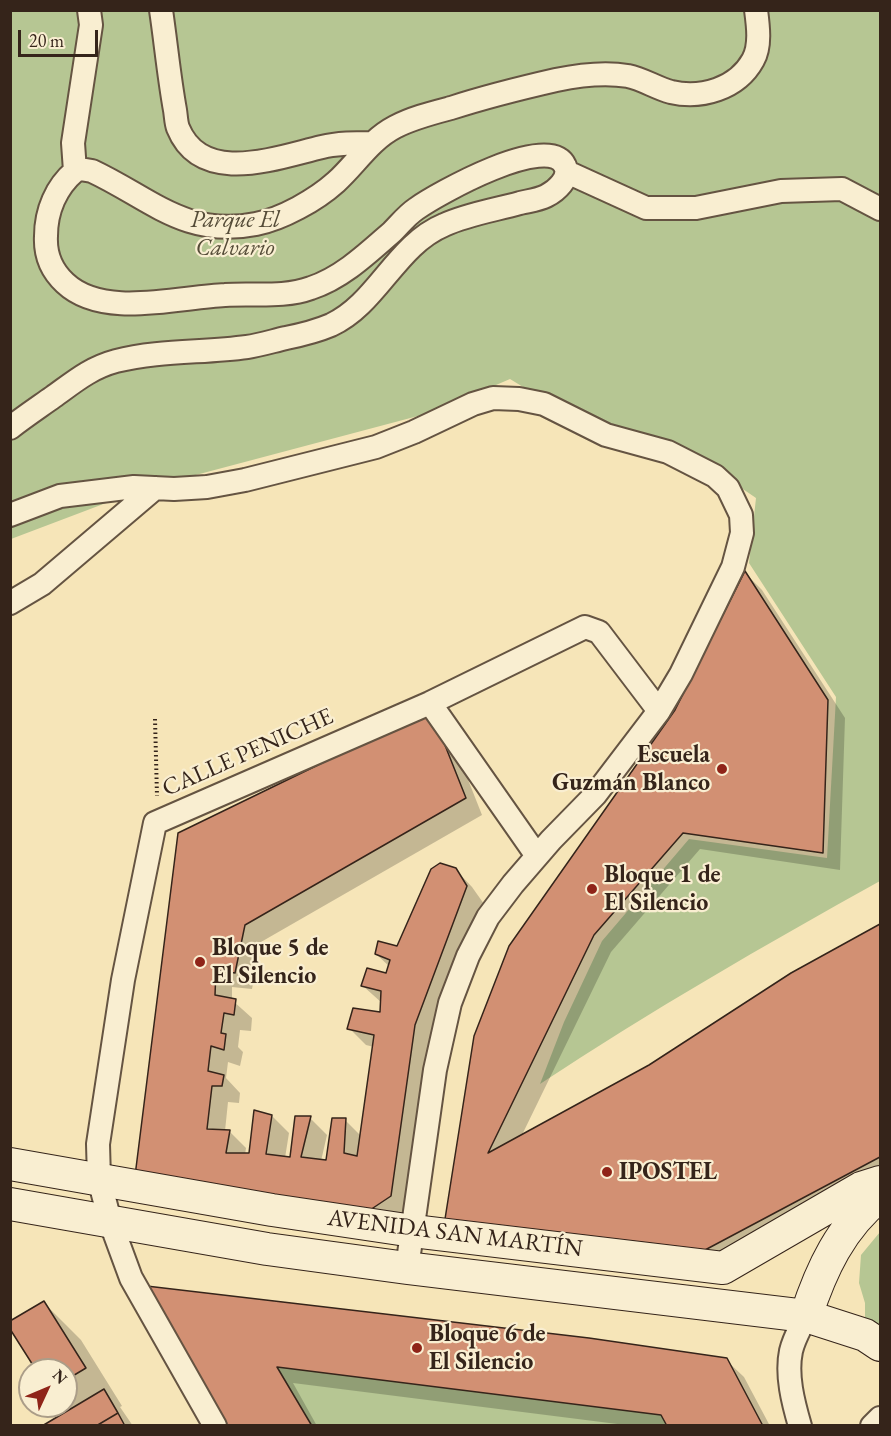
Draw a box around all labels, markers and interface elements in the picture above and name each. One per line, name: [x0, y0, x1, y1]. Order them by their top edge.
scale bar: [21, 18, 100, 56]
text: 20 m: [29, 29, 64, 52]
park label: Parque El Calvario: [190, 206, 280, 262]
street label: CALLE PENICHE: [158, 702, 338, 804]
place label: Escuela Guzmán Blanco: [552, 741, 710, 797]
marker: Escuela Guzmán Blanco: [715, 762, 729, 776]
place label: Bloque 1 de El Silencio: [604, 861, 721, 917]
marker: Bloque 1 de El Silencio: [585, 882, 599, 896]
place label: Bloque 5 de El Silencio: [212, 934, 329, 990]
marker: Bloque 5 de El Silencio: [193, 955, 207, 969]
place label: IPOSTEL: [619, 1158, 717, 1186]
marker: IPOSTEL: [600, 1165, 614, 1179]
street label: AVENIDA SAN MARTÍN: [326, 1204, 584, 1264]
place label: Bloque 6 de El Silencio: [429, 1320, 546, 1376]
marker: Bloque 6 de El Silencio: [410, 1341, 424, 1355]
north arrow: [18, 1358, 78, 1418]
text: N: [48, 1365, 72, 1388]

